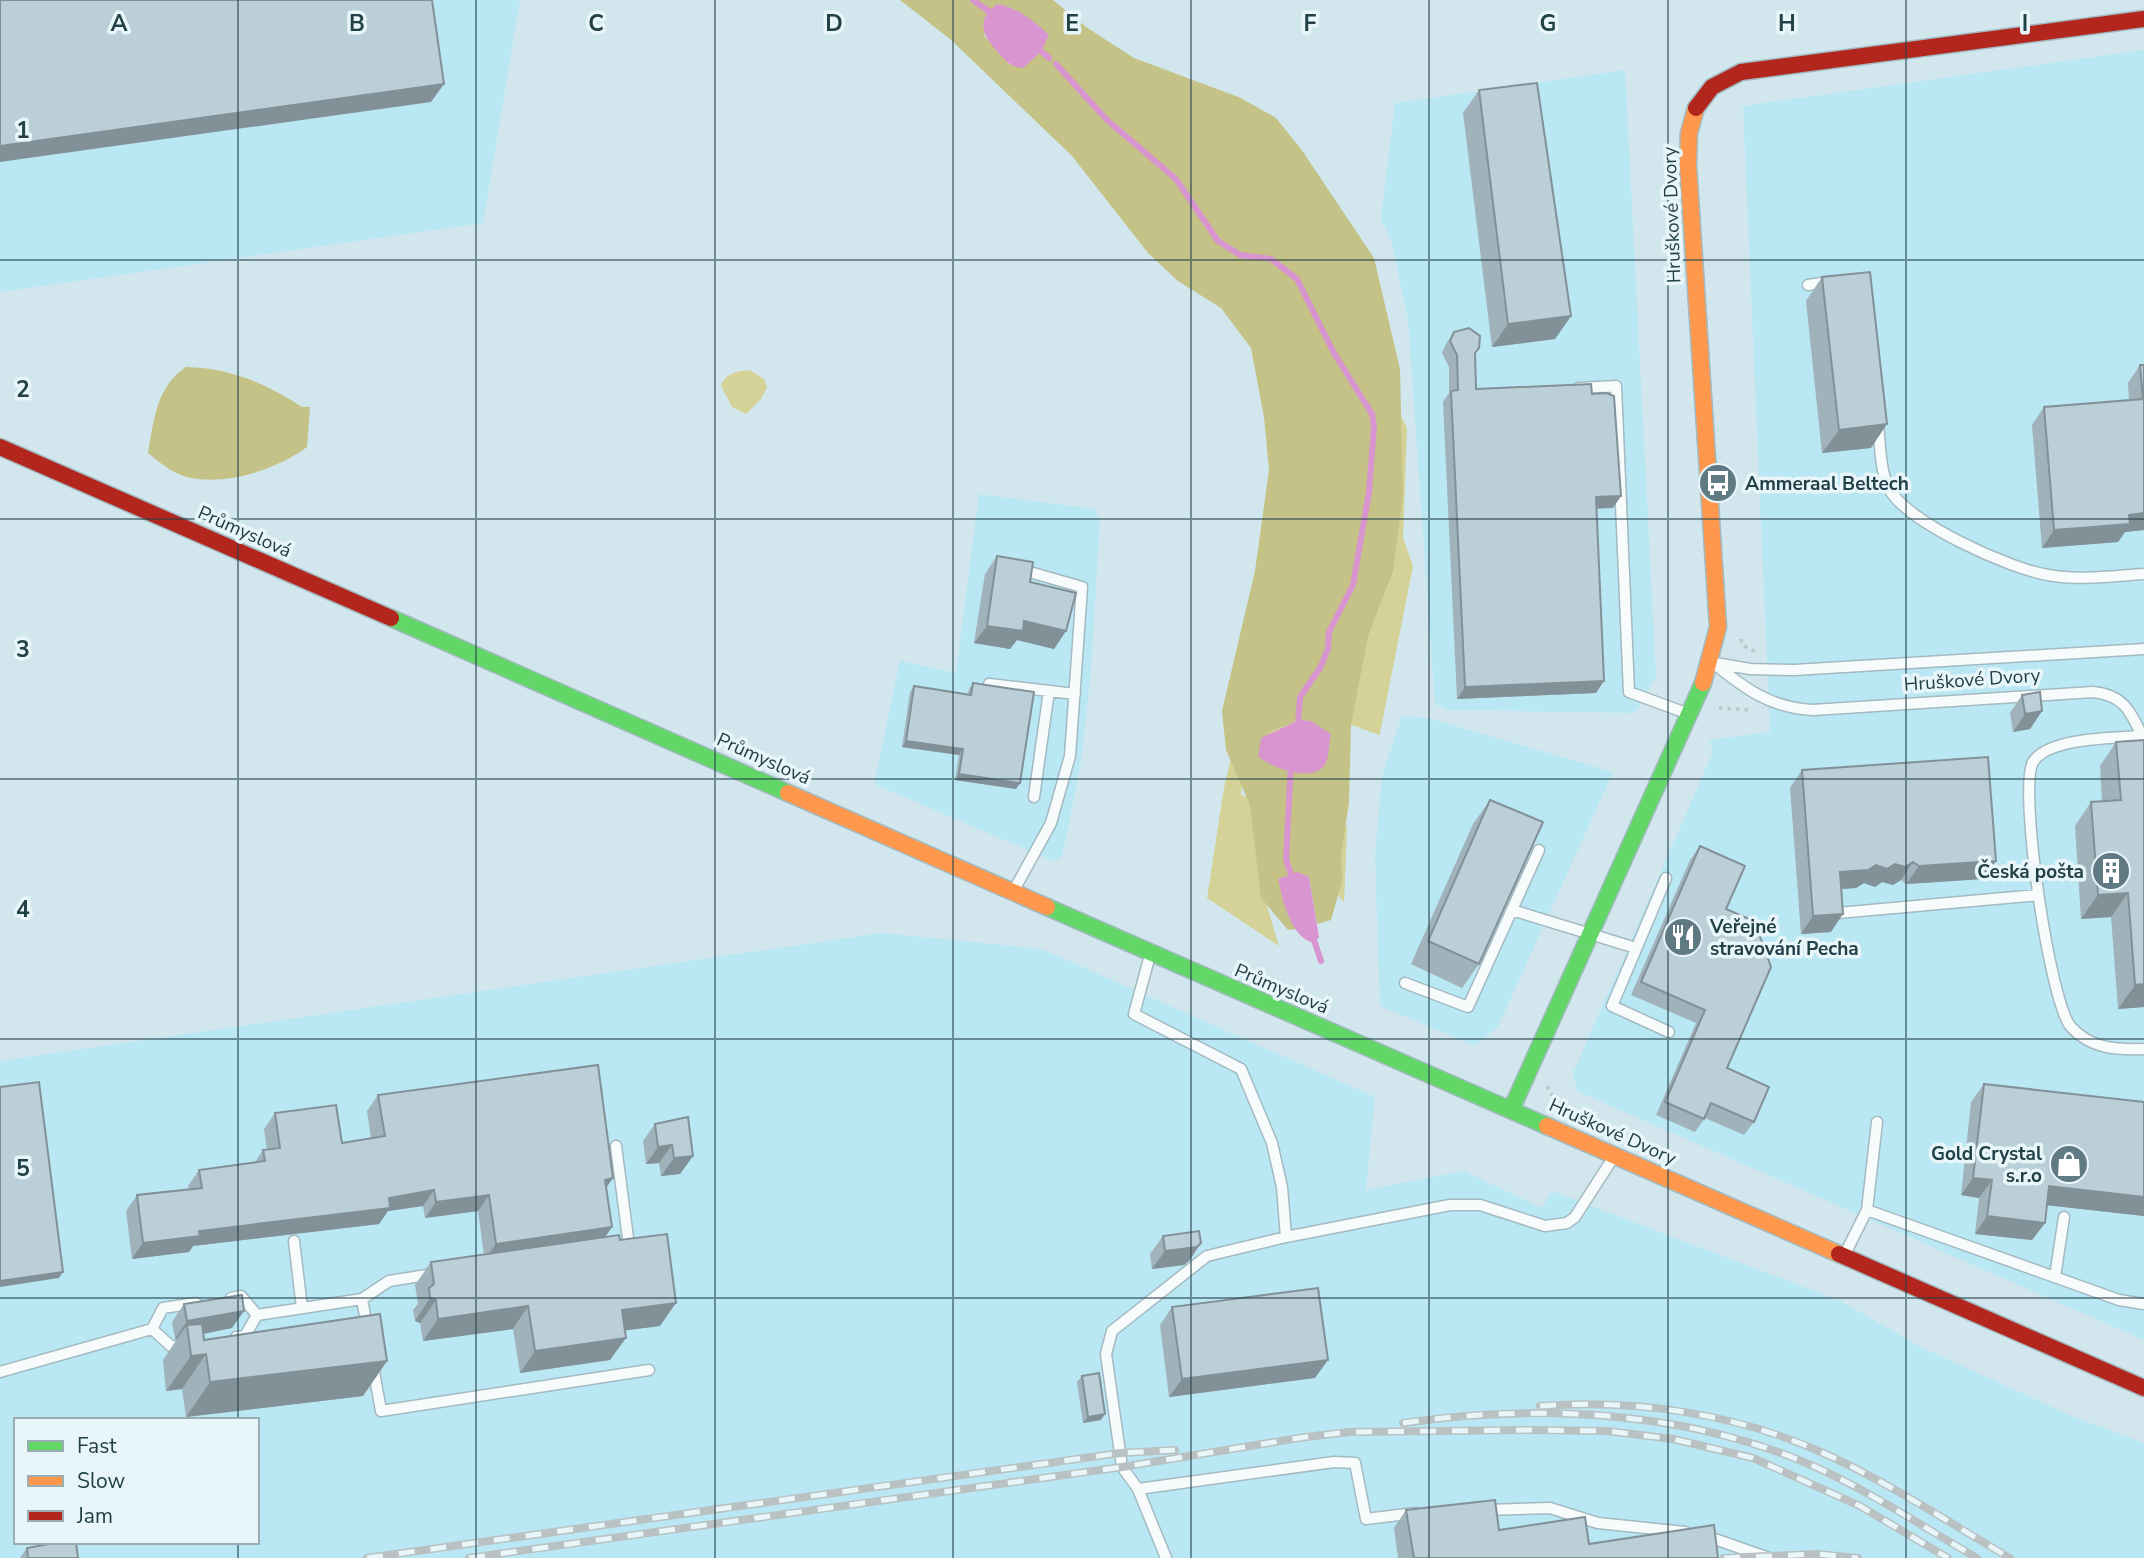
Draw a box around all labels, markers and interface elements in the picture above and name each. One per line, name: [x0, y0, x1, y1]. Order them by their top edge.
text: A: [110, 8, 128, 39]
text: B: [349, 8, 365, 39]
text: C: [588, 8, 604, 39]
text: D: [825, 8, 843, 39]
text: E: [1065, 8, 1079, 39]
text: F: [1304, 8, 1317, 39]
text: G: [1540, 8, 1556, 39]
text: H: [1778, 8, 1796, 39]
text: I: [2022, 8, 2028, 39]
text: 1: [16, 115, 30, 146]
street label: Hruškové Dvory: [1657, 146, 1687, 284]
text: 2: [16, 374, 30, 405]
bus stop icon: Ammeraal Beltech: [1697, 462, 1739, 504]
place label: Ammeraal Beltech: [1745, 471, 1909, 497]
street label: Průmyslová: [194, 500, 295, 564]
text: 3: [16, 634, 30, 665]
street label: Hruškové Dvory: [1903, 662, 2041, 698]
street label: Průmyslová: [713, 727, 814, 791]
building icon: Česká pošta: [2090, 850, 2132, 892]
place label: Česká pošta: [1977, 859, 2084, 885]
text: 4: [16, 894, 30, 925]
place label: Veřejné stravování Pecha: [1709, 914, 1859, 962]
restaurant icon: Veřejné stravování Pecha: [1662, 916, 1704, 958]
street label: Průmyslová: [1231, 957, 1333, 1020]
street label: Hruškové Dvory: [1545, 1092, 1681, 1172]
place label: Gold Crystal s.r.o: [1931, 1141, 2042, 1189]
shop icon: Gold Crystal s.r.o: [2048, 1143, 2090, 1185]
text: 5: [16, 1153, 30, 1184]
legend: [14, 1418, 259, 1544]
text: Fast: [77, 1432, 117, 1460]
text: Slow: [77, 1467, 126, 1495]
text: Jam: [76, 1502, 113, 1530]

